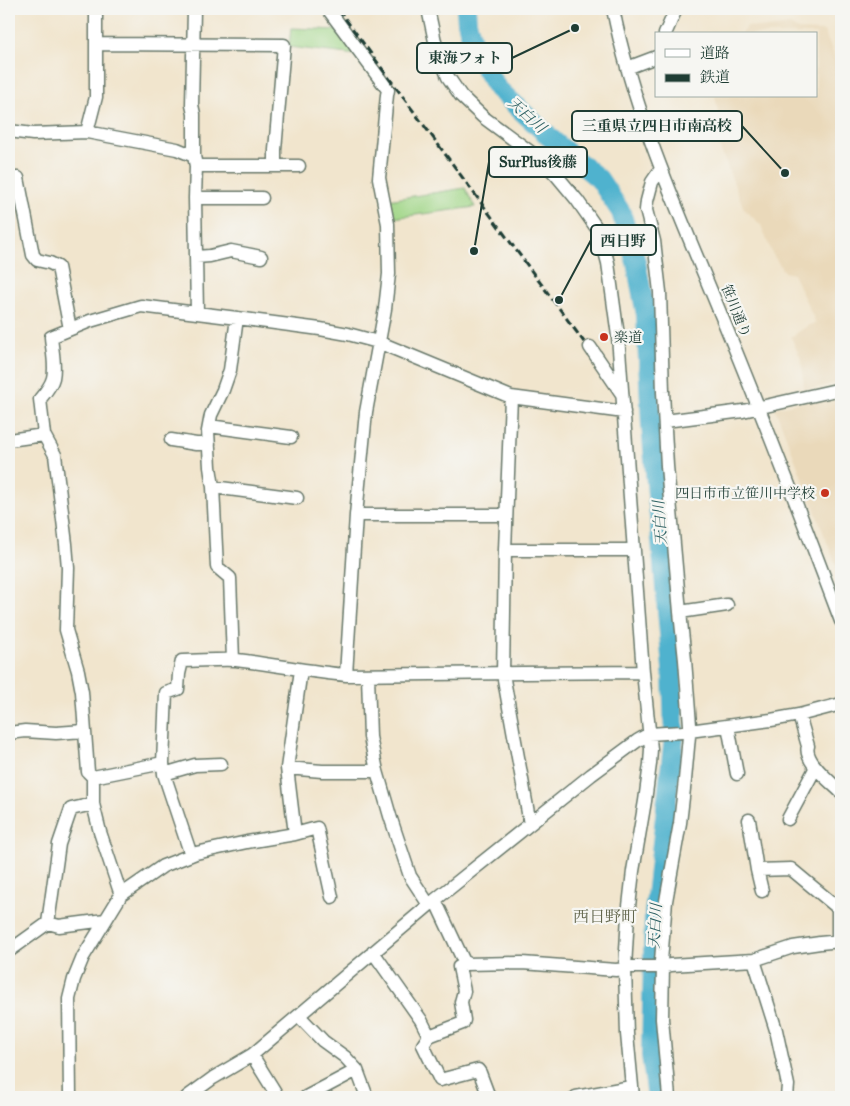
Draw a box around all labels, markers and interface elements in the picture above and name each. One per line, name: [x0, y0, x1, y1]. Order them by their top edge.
legend: [655, 32, 818, 98]
callout: 東海フォト: [417, 43, 512, 73]
text: 道路: [700, 44, 730, 62]
text: 東海フォト: [428, 49, 502, 67]
text: 鉄道: [700, 68, 730, 86]
water label: 天白川: [504, 93, 551, 138]
callout: 三重県立四日市南高校: [572, 111, 742, 141]
text: 三重県立四日市南高校: [582, 117, 732, 135]
callout: SurPlus後藤: [489, 147, 587, 177]
text: SurPlus後藤: [499, 153, 577, 171]
callout: 西日野: [591, 225, 656, 255]
text: 西日野: [600, 232, 646, 250]
street label: 笹川通り: [718, 282, 754, 340]
place label: 楽道: [614, 329, 642, 346]
marker: 楽道: [598, 331, 610, 343]
place label: 四日市市立笹川中学校: [675, 485, 815, 502]
marker: 四日市市立笹川中学校: [819, 487, 831, 499]
water label: 天白川: [649, 498, 671, 546]
water label: 天白川: [645, 901, 665, 949]
district label: 西日野町: [573, 907, 637, 926]

